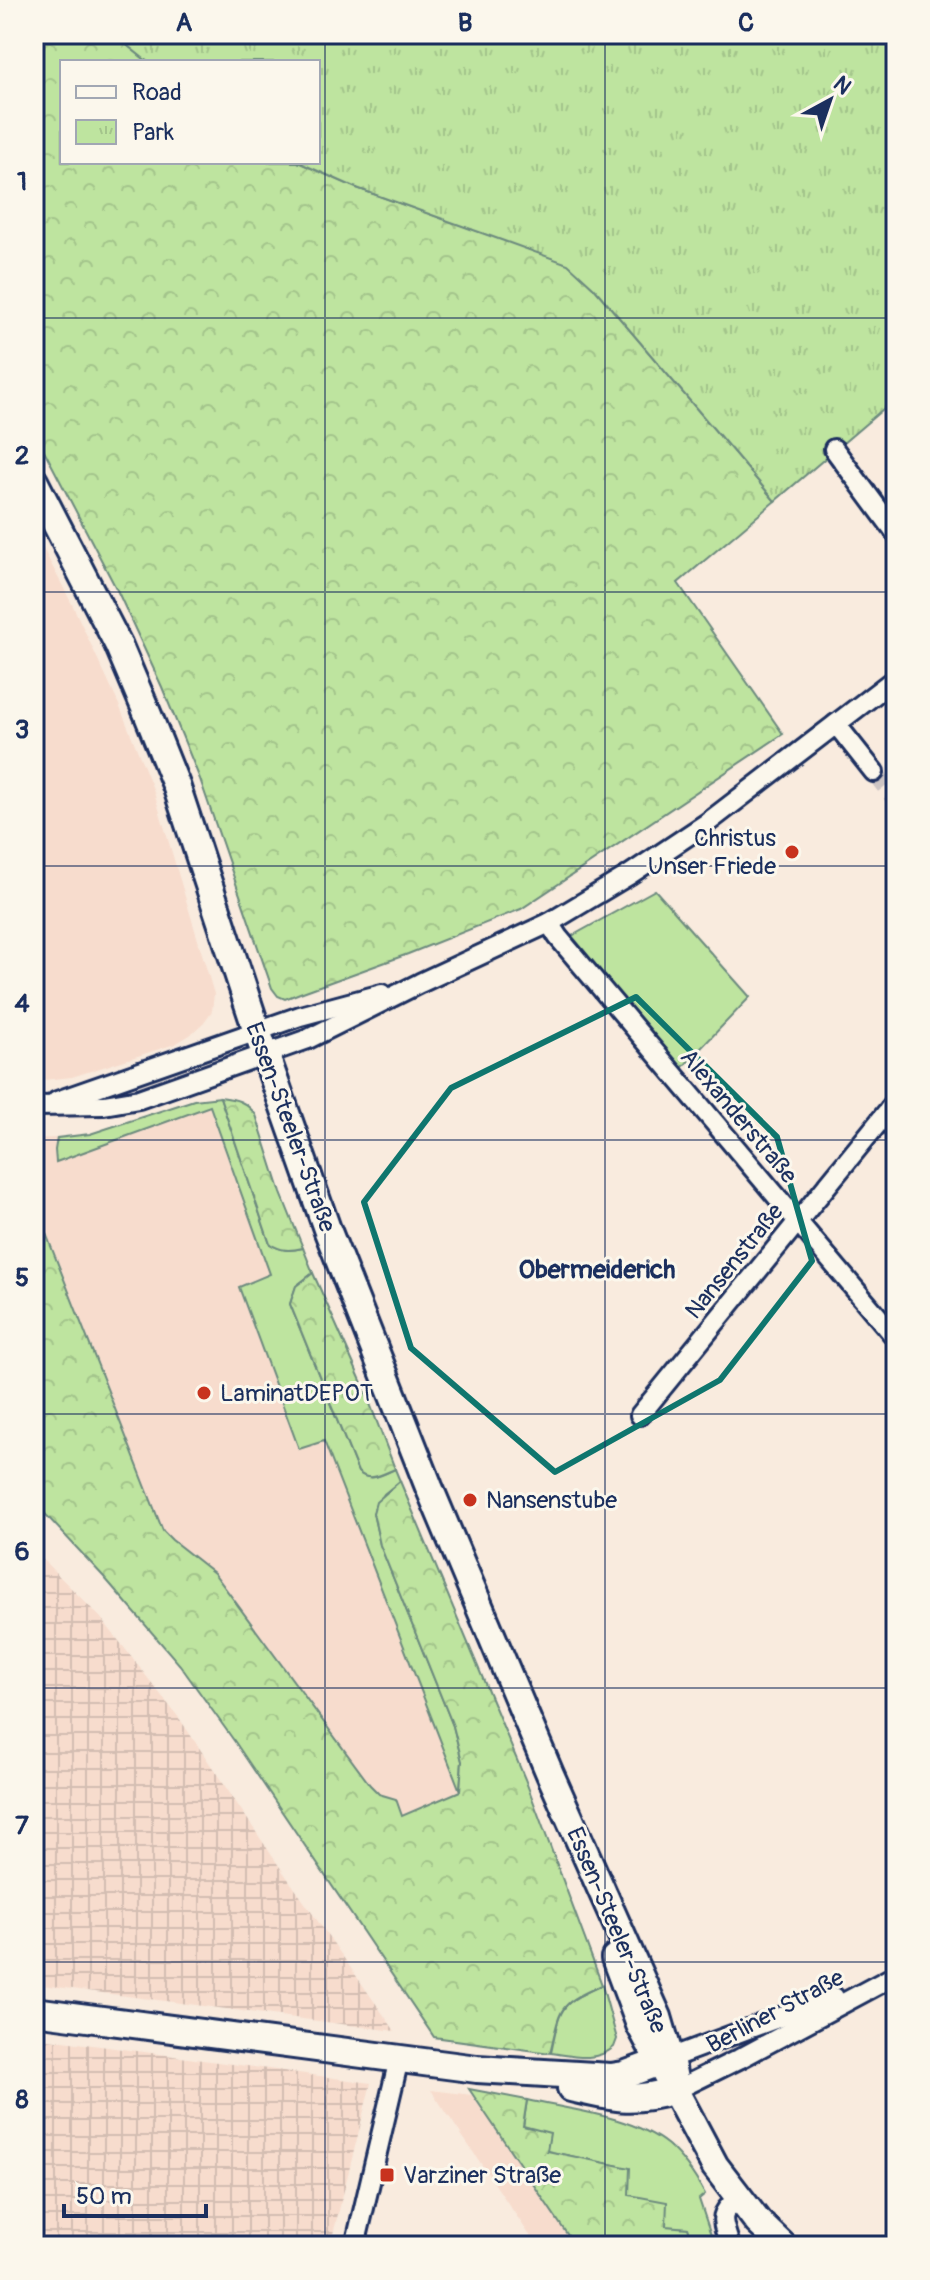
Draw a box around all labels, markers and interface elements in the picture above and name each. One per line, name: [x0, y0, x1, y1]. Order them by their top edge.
text: A: [176, 7, 193, 39]
text: B: [458, 7, 472, 39]
text: C: [738, 7, 754, 39]
legend: [60, 60, 320, 164]
north arrow: [790, 60, 870, 140]
text: N: [828, 70, 857, 101]
text: Road: [132, 78, 182, 107]
text: Park: [132, 118, 174, 147]
text: 1: [17, 166, 27, 198]
text: 2: [15, 440, 29, 472]
text: 3: [15, 714, 29, 746]
place label: Christus Unser Friede: [648, 824, 776, 881]
marker: Christus Unser Friede: [783, 843, 801, 861]
text: 4: [14, 988, 30, 1020]
street label: Essen-Steeler-Straße: [239, 1018, 342, 1236]
street label: Alexanderstraße: [674, 1043, 803, 1190]
street label: Nansenstraße: [679, 1198, 790, 1325]
district label: Obermeiderich: [518, 1254, 676, 1286]
text: 5: [15, 1262, 29, 1294]
place label: LaminatDEPOT: [220, 1379, 373, 1408]
marker: LaminatDEPOT: [195, 1384, 213, 1402]
place label: Nansenstube: [486, 1486, 617, 1515]
marker: Nansenstube: [461, 1491, 479, 1509]
text: 6: [14, 1536, 30, 1568]
text: 7: [15, 1810, 29, 1842]
street label: Essen-Steeler-Straße: [560, 1823, 673, 2038]
street label: Berliner Straße: [702, 1963, 849, 2060]
text: 8: [15, 2084, 29, 2116]
place label: Varziner Straße: [403, 2161, 561, 2190]
marker: Varziner Straße: [378, 2166, 396, 2184]
scale bar: [64, 2168, 206, 2218]
text: 50 m: [76, 2182, 132, 2211]

